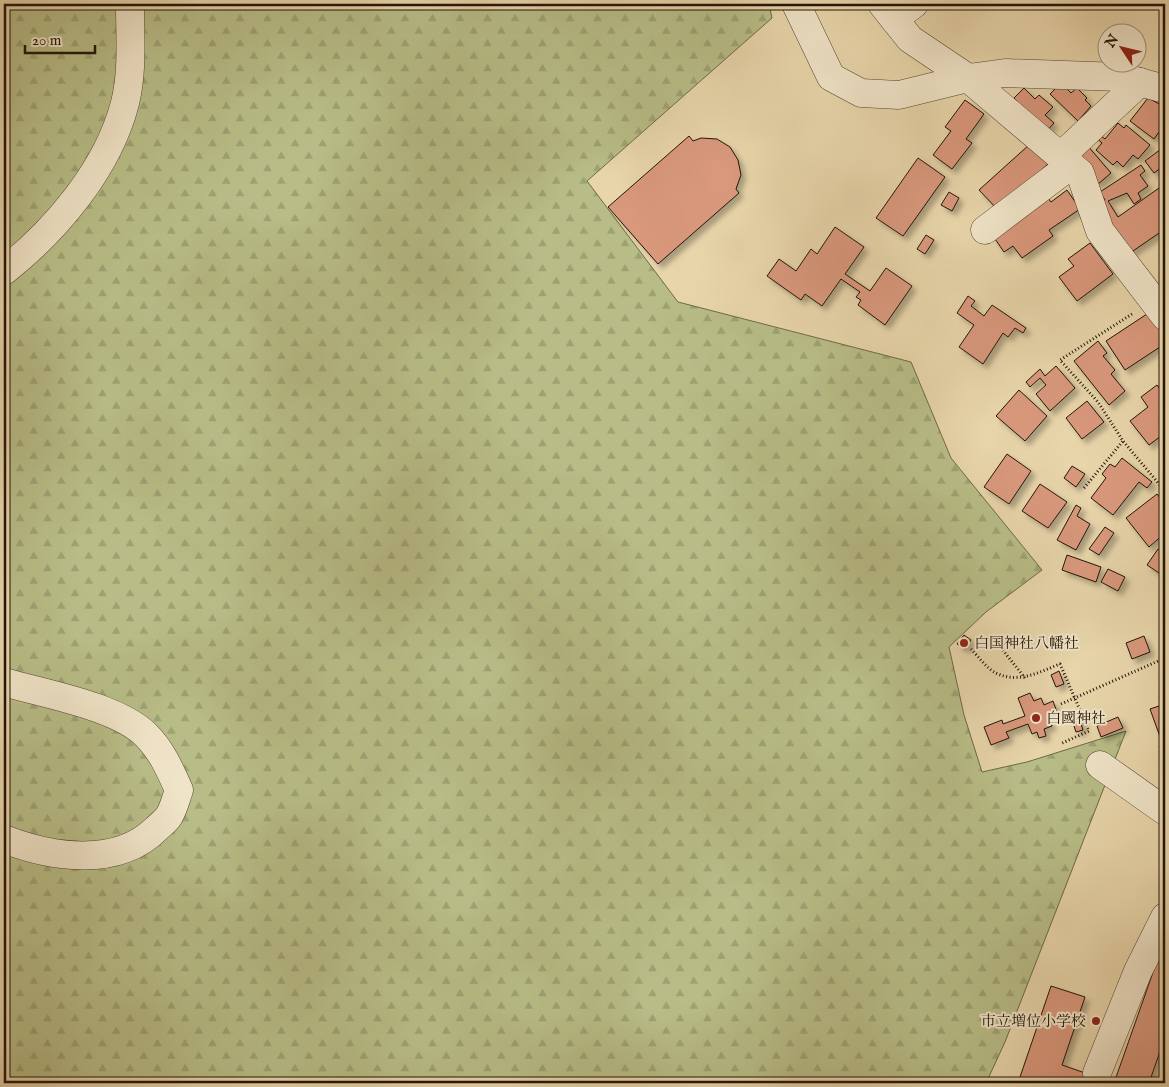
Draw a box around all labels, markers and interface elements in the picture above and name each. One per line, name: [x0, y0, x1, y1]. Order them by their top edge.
scale bar: [25, 22, 95, 54]
north arrow: [1096, 22, 1146, 72]
text: 20 m: [32, 31, 62, 50]
text: N: [1101, 31, 1123, 52]
place label: 白国神社八幡社: [974, 634, 1079, 653]
marker: 白国神社八幡社: [958, 637, 970, 649]
place label: 白國神社: [1046, 709, 1106, 728]
marker: 白國神社: [1030, 712, 1042, 724]
place label: 市立増位小学校: [981, 1012, 1086, 1031]
marker: 市立増位小学校: [1090, 1015, 1102, 1027]

